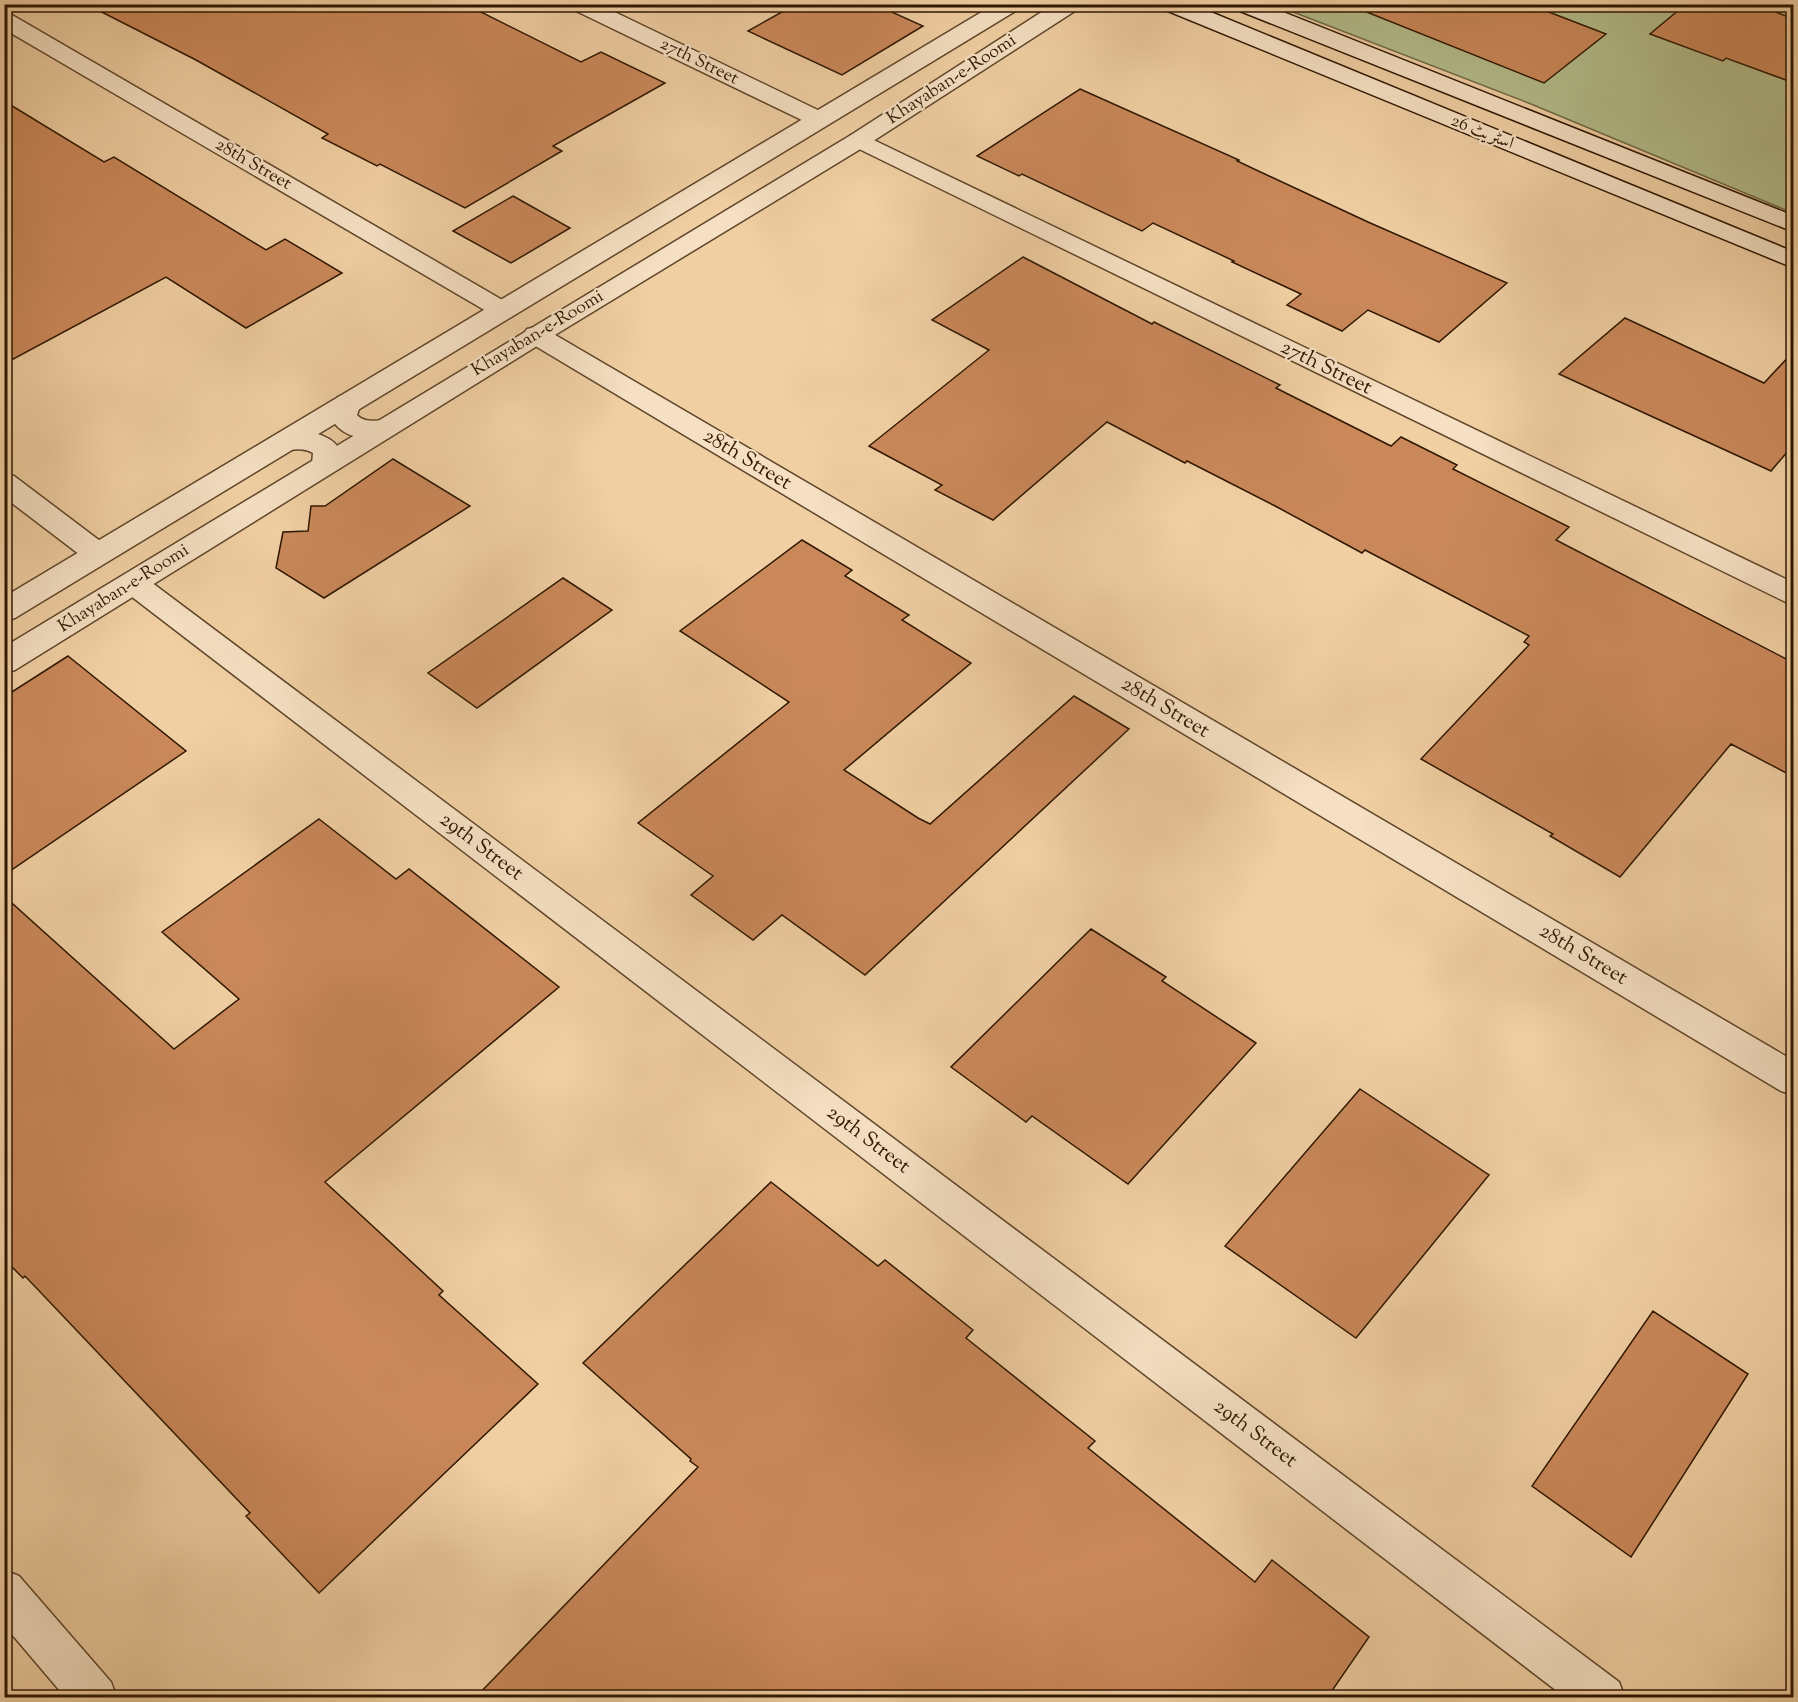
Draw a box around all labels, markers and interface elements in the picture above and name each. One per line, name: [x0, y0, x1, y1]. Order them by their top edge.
street label: Khayaban-e-Roomi: [882, 28, 1022, 132]
street label: 27th Street: [655, 32, 743, 92]
street label: اسٹریٹ 26: [1447, 109, 1518, 157]
street label: 28th Street: [210, 133, 296, 197]
street label: Khayaban-e-Roomi: [467, 284, 609, 384]
street label: 27th Street: [1275, 333, 1377, 403]
street label: 28th Street: [697, 422, 797, 498]
street label: Khayaban-e-Roomi: [53, 538, 195, 640]
street label: 28th Street: [1115, 670, 1215, 746]
street label: 29th Street: [433, 805, 529, 889]
street label: 28th Street: [1533, 917, 1633, 993]
street label: 29th Street: [820, 1098, 916, 1182]
street label: 29th Street: [1207, 1392, 1303, 1476]

